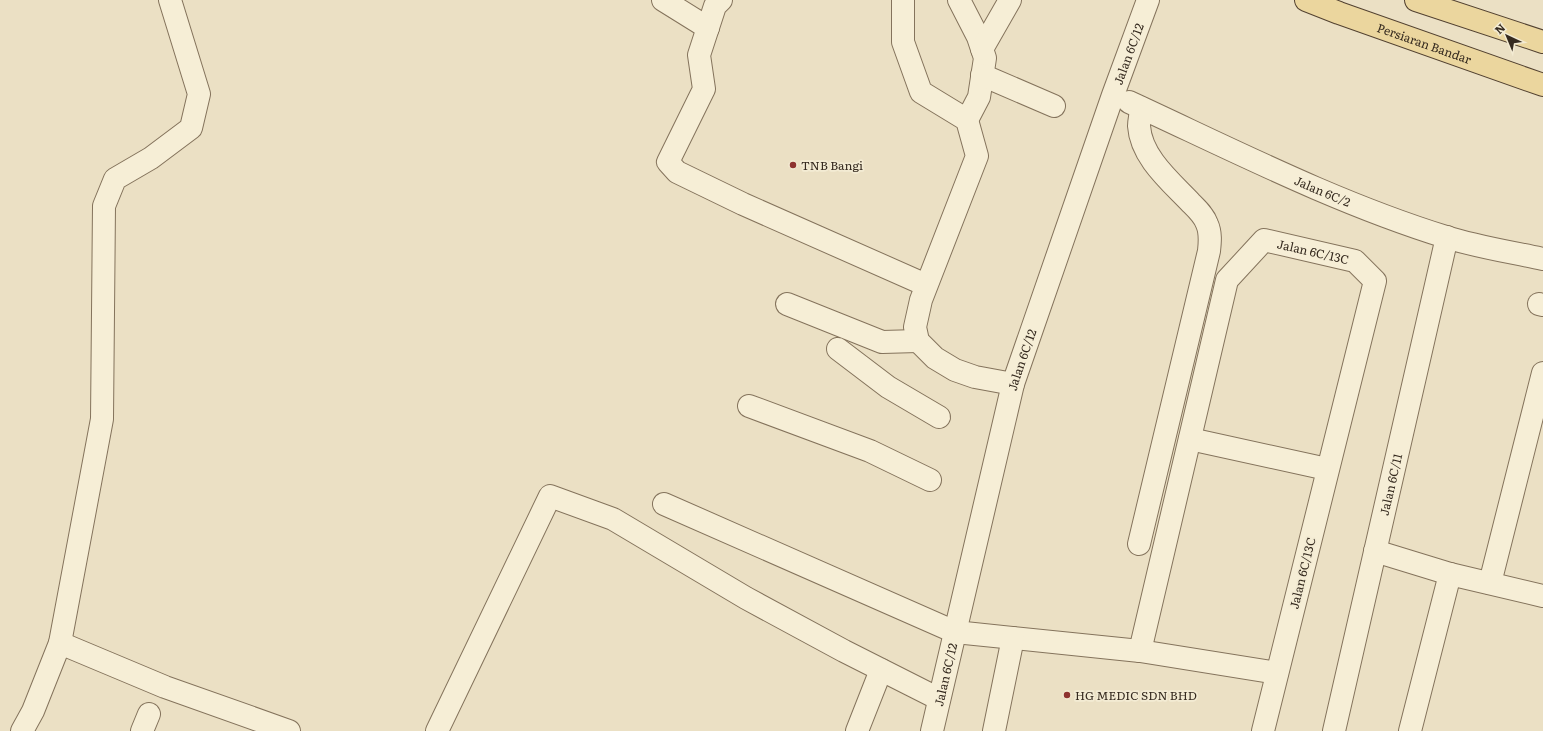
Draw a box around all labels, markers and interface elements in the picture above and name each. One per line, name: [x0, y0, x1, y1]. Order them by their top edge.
north arrow: [1487, 16, 1527, 56]
street label: Persiaran Bandar: [1375, 18, 1474, 68]
text: N: [1490, 19, 1508, 37]
street label: Jalan 6C/12: [1109, 21, 1148, 87]
place label: TNB Bangi: [801, 156, 863, 174]
marker: TNB Bangi: [788, 160, 798, 170]
street label: Jalan 6C/2: [1292, 171, 1353, 211]
street label: Jalan 6C/13C: [1275, 234, 1351, 268]
street label: Jalan 6C/12: [1003, 326, 1040, 392]
street label: Jalan 6C/11: [1375, 451, 1406, 517]
street label: Jalan 6C/13C: [1284, 535, 1320, 611]
street label: Jalan 6C/12: [929, 641, 961, 708]
place label: HG MEDIC SDN BHD: [1075, 686, 1197, 704]
marker: HG MEDIC SDN BHD: [1062, 690, 1072, 700]

